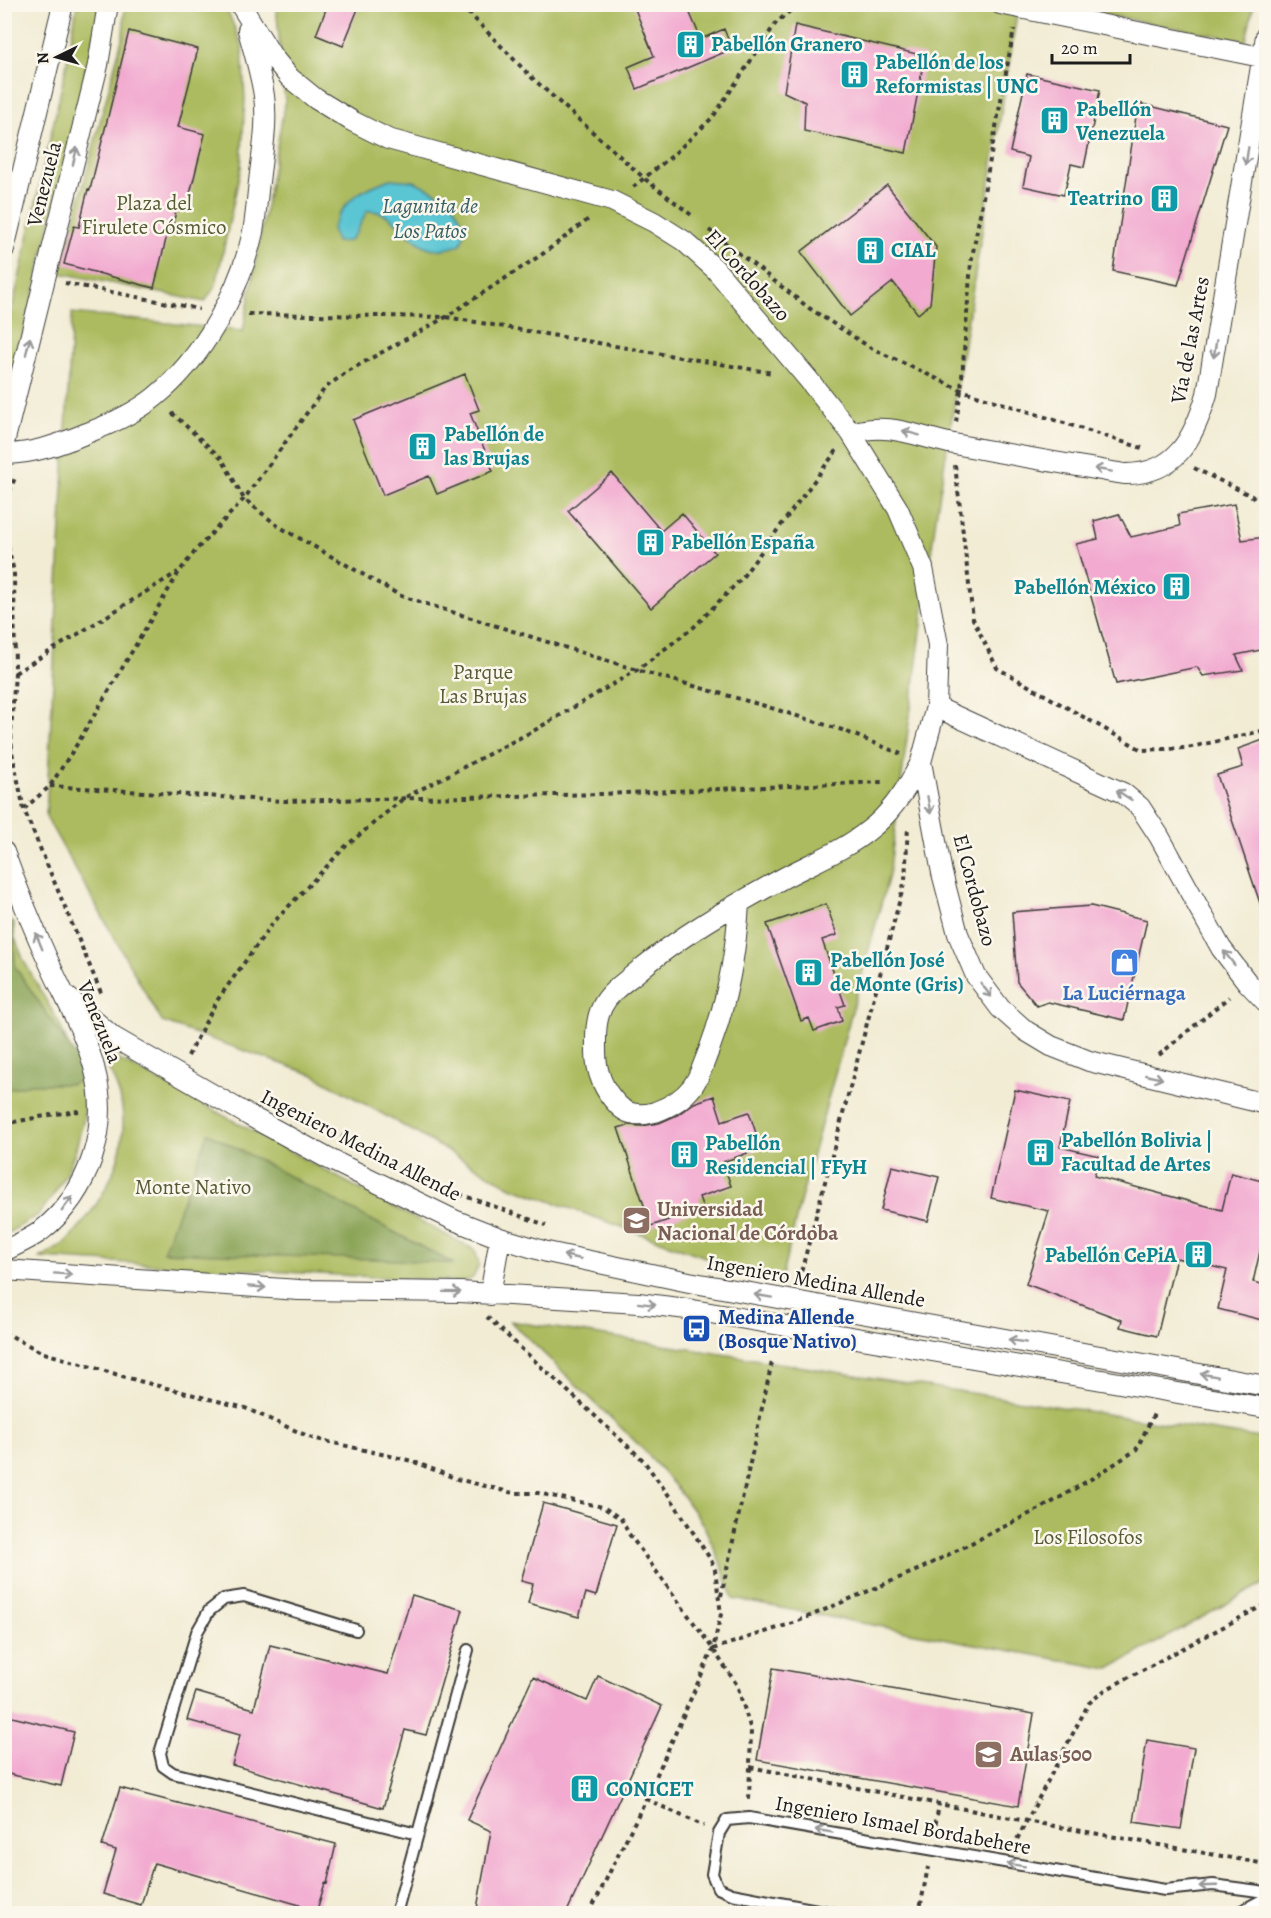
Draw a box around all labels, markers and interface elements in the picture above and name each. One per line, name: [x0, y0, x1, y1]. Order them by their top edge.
north arrow: [27, 27, 87, 87]
scale bar: [1052, 27, 1130, 65]
building icon: Pabellón Granero: [674, 28, 706, 60]
place label: Pabellón Granero: [711, 30, 863, 58]
text: 20 m: [1061, 36, 1098, 60]
place label: Pabellón de los Reformistas | UNC: [875, 48, 1038, 100]
text: N: [32, 51, 55, 65]
building icon: Pabellón de los Reformistas | UNC: [838, 58, 870, 90]
place label: Pabellón Venezuela: [1075, 95, 1166, 147]
building icon: Pabellón Venezuela: [1039, 105, 1071, 137]
street label: Venezuela: [20, 138, 68, 231]
one-way arrow: [1241, 146, 1252, 166]
one-way arrow: [70, 147, 82, 166]
building icon: Teatrino: [1148, 182, 1180, 214]
place label: Teatrino: [1068, 184, 1143, 212]
park label: Plaza del Firulete Cósmico: [82, 189, 226, 241]
water label: Lagunita de Los Patos: [382, 191, 478, 246]
street label: El Cordobazo: [699, 223, 797, 327]
building icon: CIAL: [854, 234, 886, 266]
place label: CIAL: [891, 236, 936, 264]
street label: Vía de las Artes: [1164, 274, 1216, 407]
one-way arrow: [23, 336, 35, 355]
one-way arrow: [1209, 338, 1220, 358]
place label: Pabellón de las Brujas: [444, 420, 545, 472]
one-way arrow: [902, 427, 921, 438]
building icon: Pabellón de las Brujas: [407, 430, 439, 462]
one-way arrow: [1093, 465, 1113, 476]
building icon: Pabellón España: [634, 526, 666, 558]
place label: Pabellón España: [671, 528, 816, 556]
building icon: Pabellón México: [1161, 571, 1193, 603]
place label: Pabellón México: [1014, 573, 1156, 601]
park label: Parque Las Brujas: [439, 658, 527, 710]
one-way arrow: [1117, 789, 1133, 801]
one-way arrow: [924, 795, 935, 814]
street label: El Cordobazo: [947, 831, 1003, 949]
one-way arrow: [33, 932, 44, 951]
place label: Pabellón José de Monte (Gris): [830, 946, 964, 998]
shop icon: La Luciérnaga: [1108, 946, 1140, 978]
one-way arrow: [1222, 950, 1235, 966]
building icon: Pabellón José de Monte (Gris): [793, 956, 825, 988]
street label: Venezuela: [70, 976, 129, 1068]
place label: La Luciérnaga: [1062, 979, 1187, 1007]
one-way arrow: [980, 981, 992, 997]
one-way arrow: [1144, 1072, 1163, 1084]
street label: Ingeniero Medina Allende: [256, 1082, 466, 1208]
place label: Pabellón Bolivia | Facultad de Artes: [1061, 1126, 1213, 1178]
place label: Pabellón Residencial | FFyH: [705, 1129, 867, 1181]
building icon: Pabellón Bolivia | Facultad de Artes: [1024, 1136, 1056, 1168]
building icon: Pabellón Residencial | FFyH: [668, 1139, 700, 1171]
park label: Monte Nativo: [135, 1173, 251, 1201]
place label: Universidad Nacional de Córdoba: [657, 1195, 839, 1247]
one-way arrow: [61, 1196, 74, 1212]
school or university icon: Universidad Nacional de Córdoba: [620, 1205, 652, 1237]
building icon: Pabellón CePiA: [1182, 1239, 1214, 1271]
place label: Pabellón CePiA: [1045, 1241, 1178, 1269]
street label: Ingeniero Medina Allende: [705, 1248, 927, 1314]
one-way arrow: [563, 1251, 582, 1263]
one-way arrow: [52, 1269, 72, 1280]
one-way arrow: [247, 1282, 267, 1293]
one-way arrow: [442, 1287, 462, 1298]
one-way arrow: [754, 1290, 773, 1301]
one-way arrow: [636, 1299, 656, 1310]
place label: Medina Allende (Bosque Nativo): [718, 1303, 857, 1355]
bus stop icon: Medina Allende (Bosque Nativo): [681, 1313, 713, 1345]
one-way arrow: [1008, 1335, 1027, 1346]
one-way arrow: [1200, 1369, 1219, 1380]
park label: Los Filosofos: [1033, 1523, 1143, 1551]
school or university icon: Aulas 500: [973, 1738, 1005, 1770]
place label: Aulas 500: [1009, 1740, 1093, 1768]
building icon: CONICET: [569, 1773, 601, 1805]
place label: CONICET: [606, 1775, 693, 1803]
street label: Ingeniero Ismael Bordabehere: [773, 1789, 1033, 1861]
one-way arrow: [814, 1826, 834, 1837]
one-way arrow: [1006, 1860, 1026, 1871]
one-way arrow: [1199, 1880, 1219, 1892]

